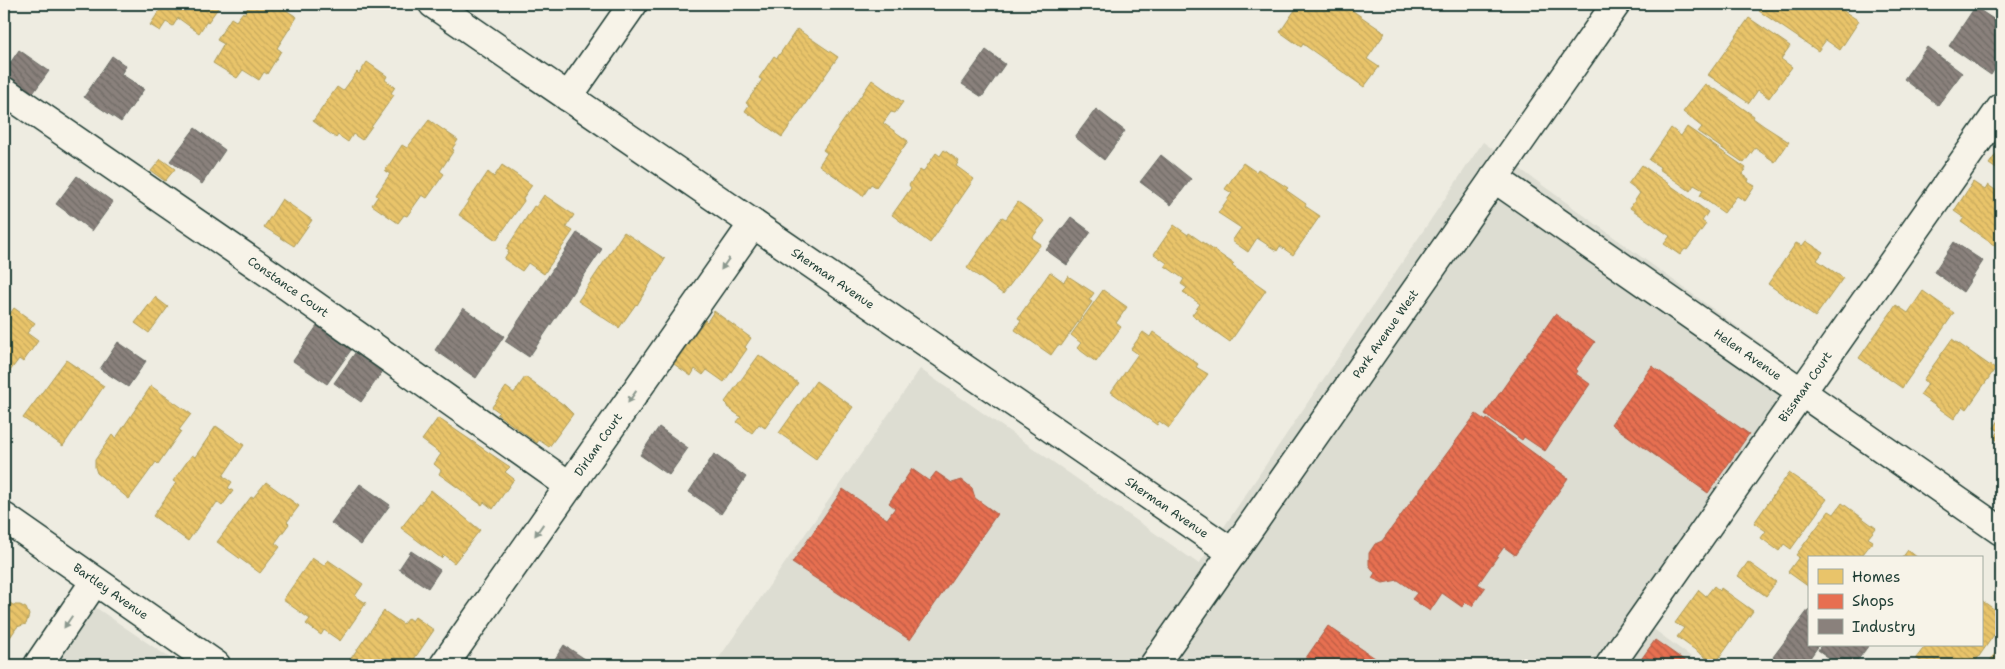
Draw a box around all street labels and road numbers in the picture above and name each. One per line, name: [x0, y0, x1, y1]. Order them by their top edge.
street label: Sherman Avenue: [788, 244, 878, 313]
street label: Constance Court: [244, 253, 332, 321]
street label: Park Avenue West: [1349, 286, 1422, 381]
street label: Helen Avenue: [1710, 325, 1785, 384]
street label: Bissman Court: [1775, 348, 1836, 425]
street label: Dirlam Court: [571, 410, 626, 479]
street label: Sherman Avenue: [1122, 473, 1212, 542]
street label: Bartley Avenue: [70, 560, 152, 623]

